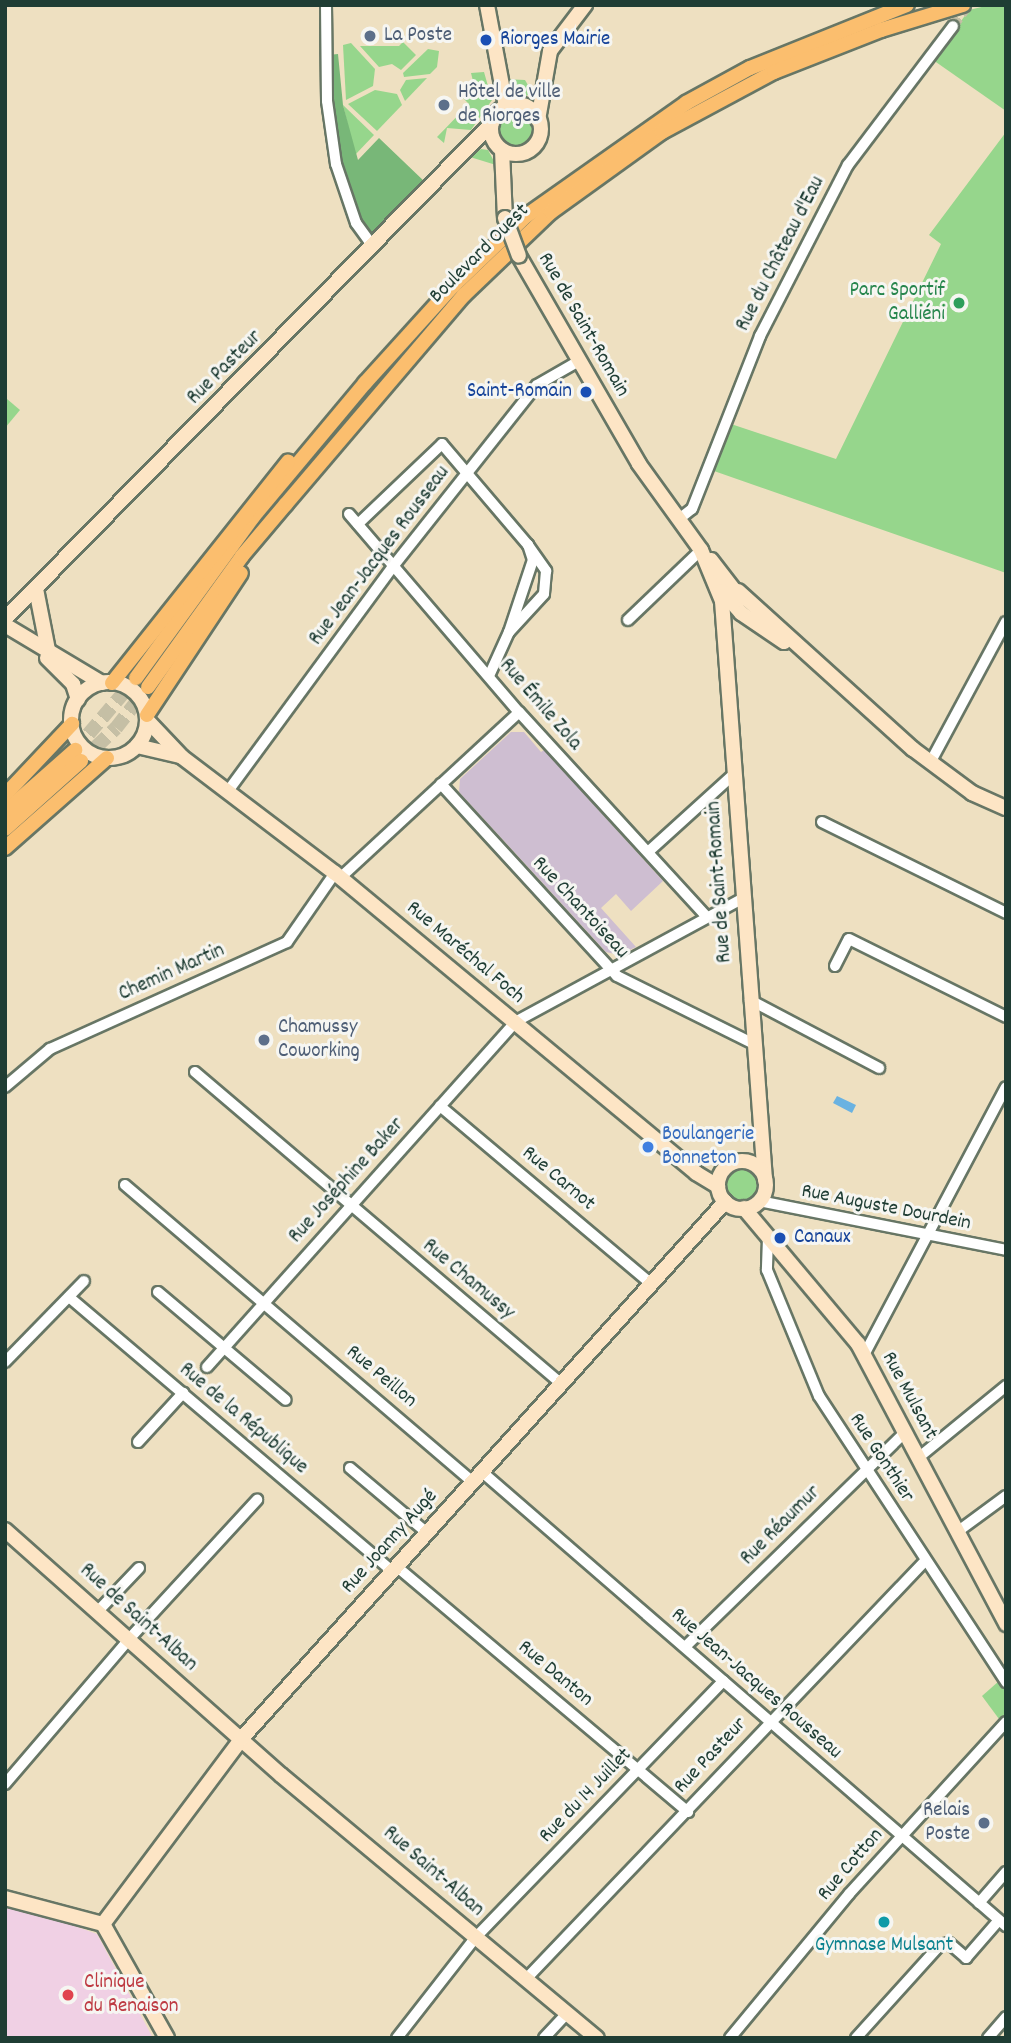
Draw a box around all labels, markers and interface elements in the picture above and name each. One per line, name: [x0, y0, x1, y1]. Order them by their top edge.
place label: La Poste: [384, 23, 452, 49]
place label: Riorges Mairie: [500, 27, 610, 53]
marker: La Poste: [362, 28, 378, 44]
marker: Riorges Mairie: [478, 32, 494, 48]
place label: Hôtel de ville de Riorges: [458, 80, 561, 130]
marker: Hôtel de ville de Riorges: [436, 97, 452, 113]
street label: Rue du Château d'Eau: [731, 172, 831, 336]
street label: Boulevard Ouest: [425, 199, 535, 309]
street label: Rue de Saint-Romain: [532, 248, 634, 402]
place label: Parc Sportif Galliéni: [850, 278, 945, 328]
marker: Parc Sportif Galliéni: [951, 295, 967, 311]
street label: Rue Pasteur: [182, 325, 268, 411]
place label: Saint-Romain: [467, 379, 572, 405]
marker: Saint-Romain: [578, 384, 594, 400]
street label: Rue Jean-Jacques Rousseau: [304, 461, 456, 651]
street label: Rue Émile Zola: [493, 654, 587, 756]
street label: Rue de Saint-Romain: [702, 800, 738, 964]
street label: Rue Chantoiseau: [526, 852, 634, 964]
street label: Rue Maréchal Foch: [401, 896, 529, 1010]
street label: Chemin Martin: [115, 938, 229, 1008]
place label: Chamussy Coworking: [278, 1015, 360, 1065]
marker: Chamussy Coworking: [256, 1032, 272, 1048]
street label: Rue Joséphine Baker: [284, 1113, 410, 1249]
place label: Boulangerie Bonneton: [662, 1122, 754, 1172]
marker: Boulangerie Bonneton: [640, 1139, 656, 1155]
street label: Rue Carnot: [516, 1141, 600, 1217]
street label: Rue Auguste Dourdein: [799, 1179, 973, 1237]
place label: Canaux: [794, 1225, 851, 1251]
marker: Canaux: [772, 1230, 788, 1246]
street label: Rue Chamussy: [417, 1234, 519, 1326]
street label: Rue Peillon: [340, 1340, 422, 1414]
street label: Rue Mulsant: [875, 1348, 943, 1444]
street label: Rue de la République: [173, 1358, 313, 1480]
street label: Rue Gonthier: [843, 1409, 919, 1507]
street label: Rue Réaumur: [736, 1481, 826, 1571]
street label: Rue Joanny Augé: [337, 1485, 443, 1599]
street label: Rue de Saint-Alban: [74, 1558, 202, 1678]
street label: Rue Jean-Jacques Rousseau: [665, 1603, 847, 1765]
street label: Rue Danton: [512, 1635, 598, 1713]
street label: Rue Pasteur: [669, 1713, 753, 1799]
street label: Rue du 14 Juillet: [534, 1743, 638, 1849]
place label: Relais Poste: [923, 1798, 970, 1848]
marker: Relais Poste: [976, 1815, 992, 1831]
street label: Rue Saint-Alban: [377, 1821, 489, 1923]
street label: Rue Cotton: [813, 1824, 889, 1906]
marker: Gymnase Mulsant: [876, 1914, 892, 1930]
place label: Gymnase Mulsant: [815, 1933, 953, 1959]
place label: Clinique du Renaison: [84, 1970, 178, 2020]
marker: Clinique du Renaison: [58, 1985, 78, 2005]

